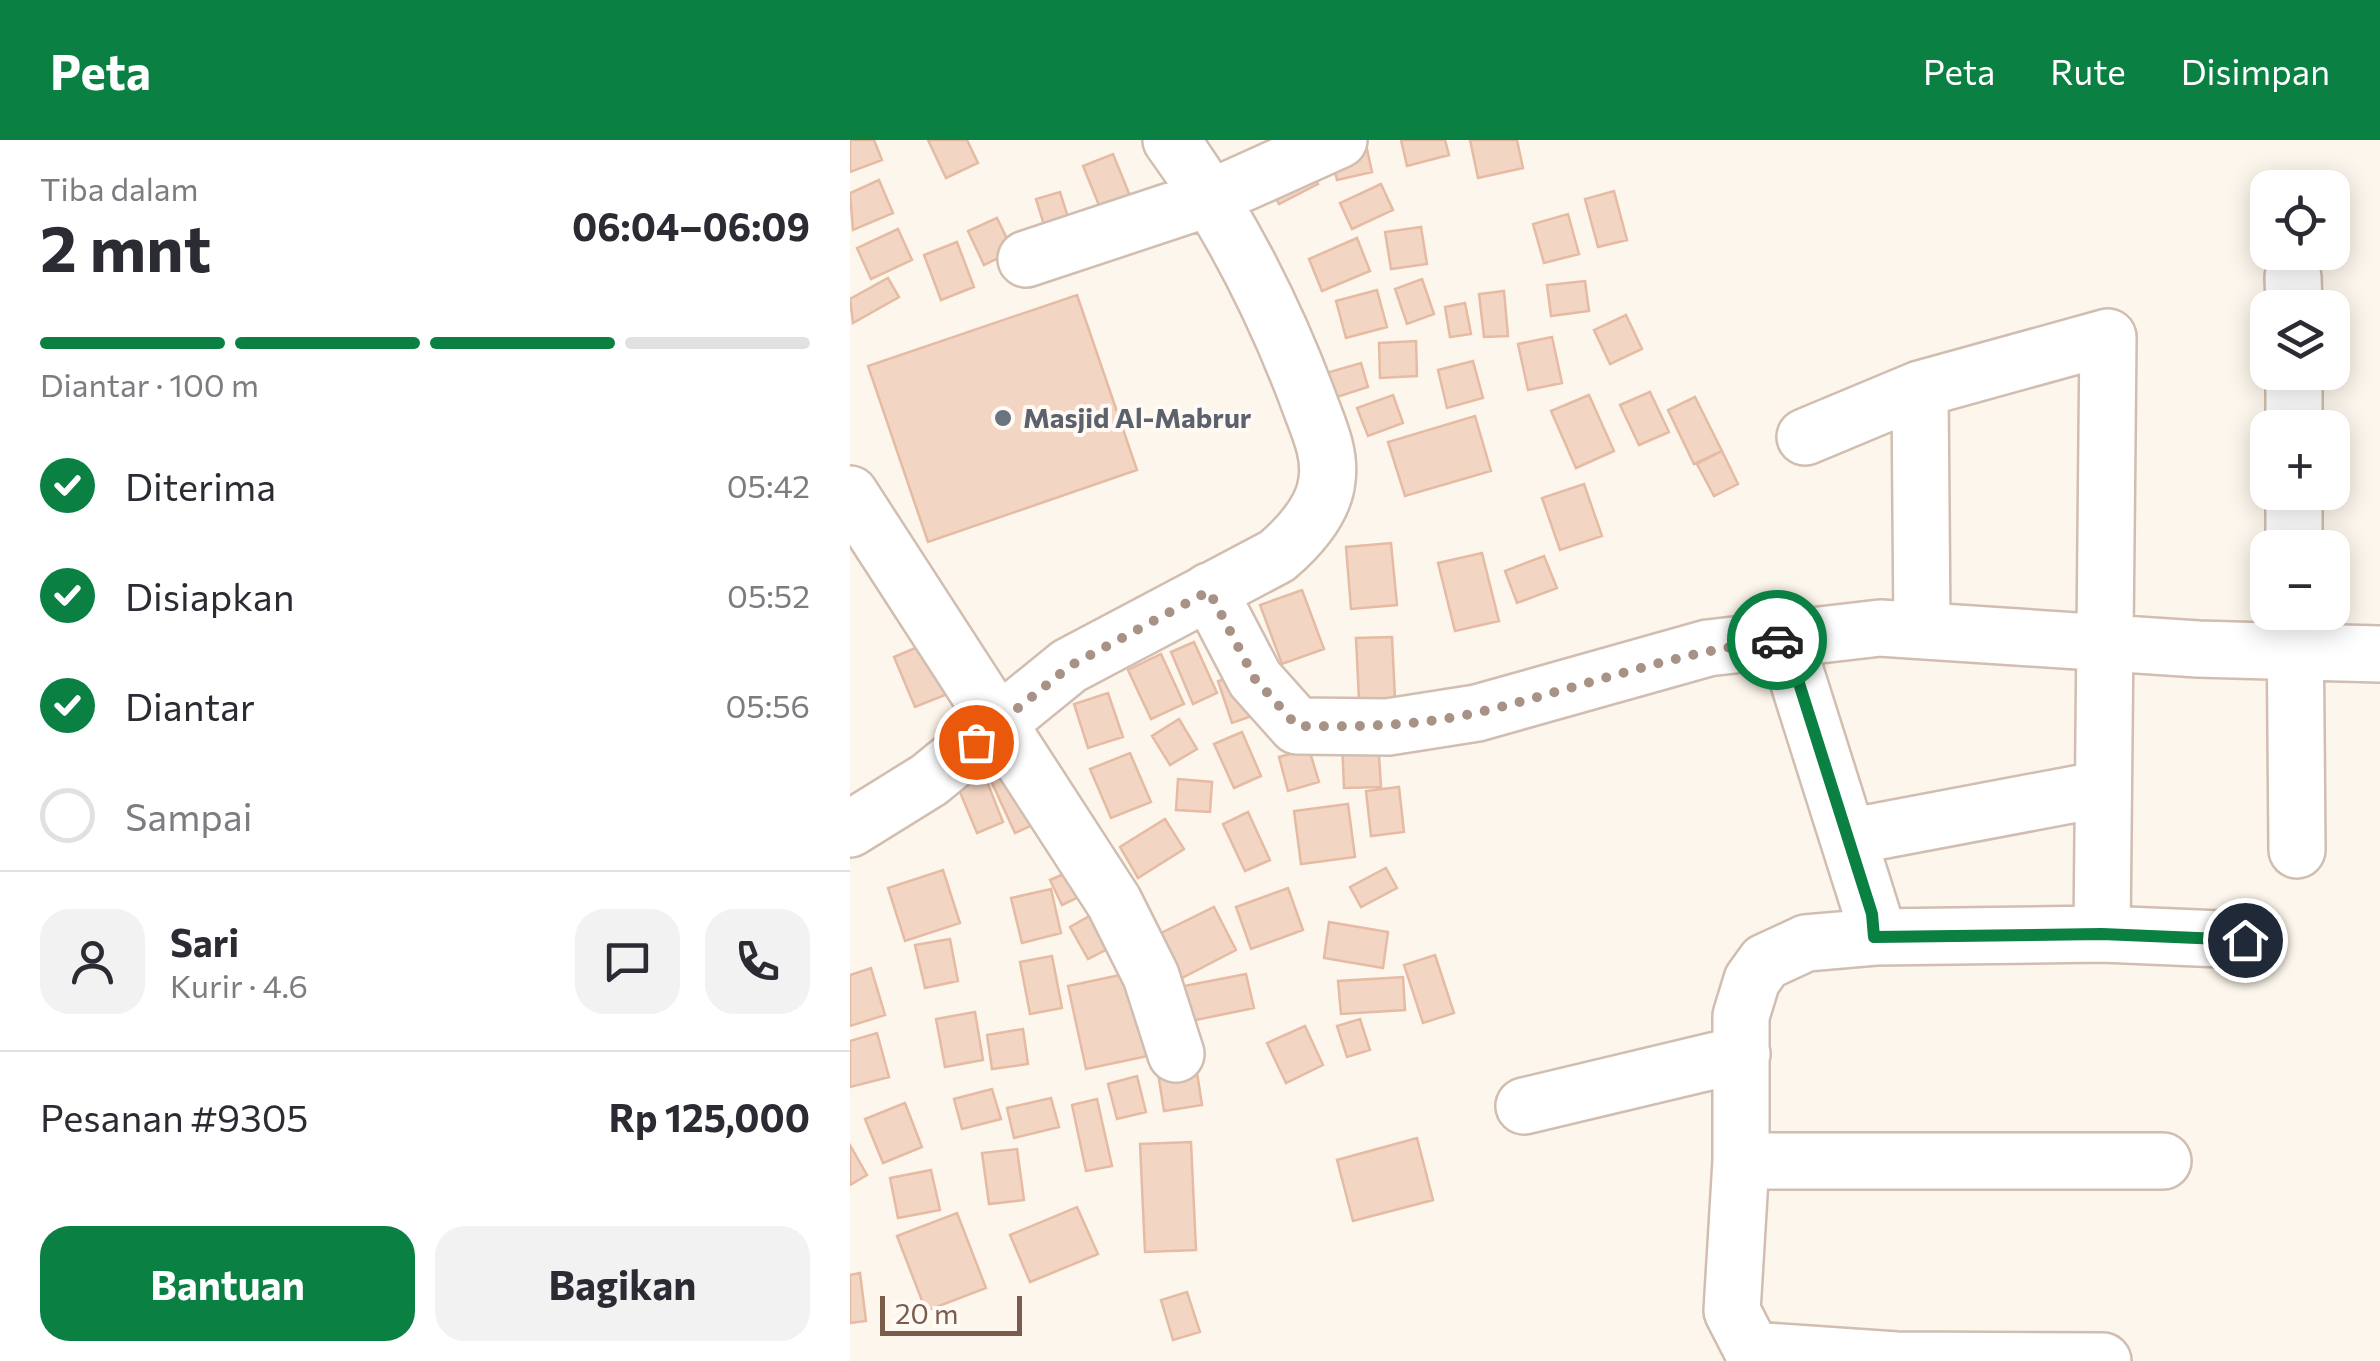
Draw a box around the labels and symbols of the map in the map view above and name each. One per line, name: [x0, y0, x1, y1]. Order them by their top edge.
place label: Masjid Al-Mabrur: [1023, 400, 1252, 434]
marker: Masjid Al-Mabrur: [992, 407, 1014, 429]
courier: [1727, 590, 1827, 690]
pin: [934, 700, 1019, 785]
pin: [2203, 898, 2288, 983]
scale bar: [880, 1291, 1022, 1336]

